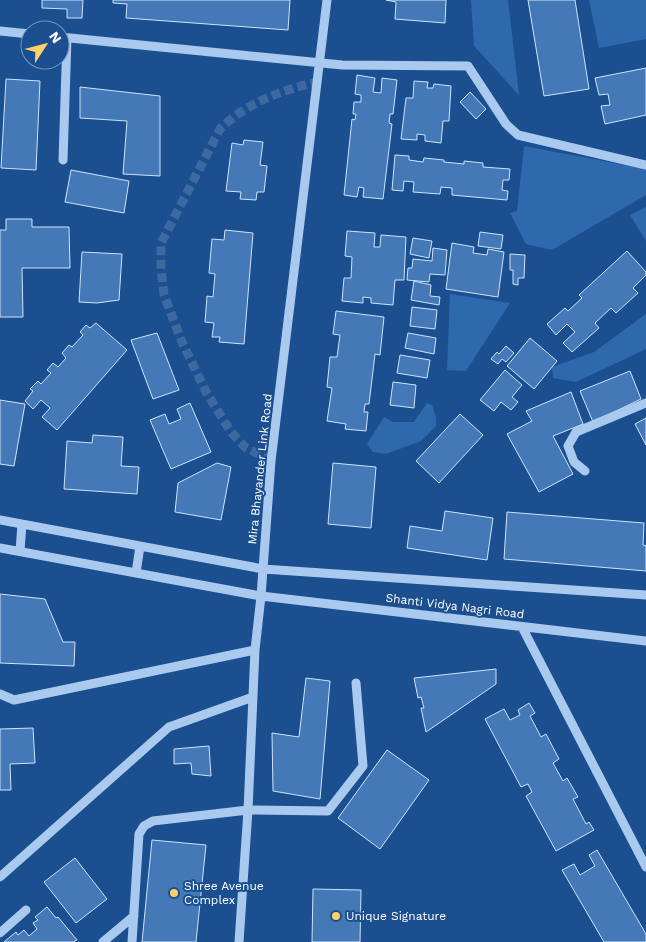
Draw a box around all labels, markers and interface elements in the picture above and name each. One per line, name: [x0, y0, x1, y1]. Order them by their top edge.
north arrow: [20, 20, 70, 70]
text: N: [46, 28, 65, 46]
street label: Mira Bhayander Link Road: [245, 393, 275, 545]
street label: Shanti Vidya Nagri Road: [385, 591, 525, 621]
place label: Shree Avenue Complex: [184, 879, 264, 907]
marker: Shree Avenue Complex: [168, 887, 180, 899]
place label: Unique Signature: [346, 909, 446, 923]
marker: Unique Signature: [330, 910, 342, 922]

